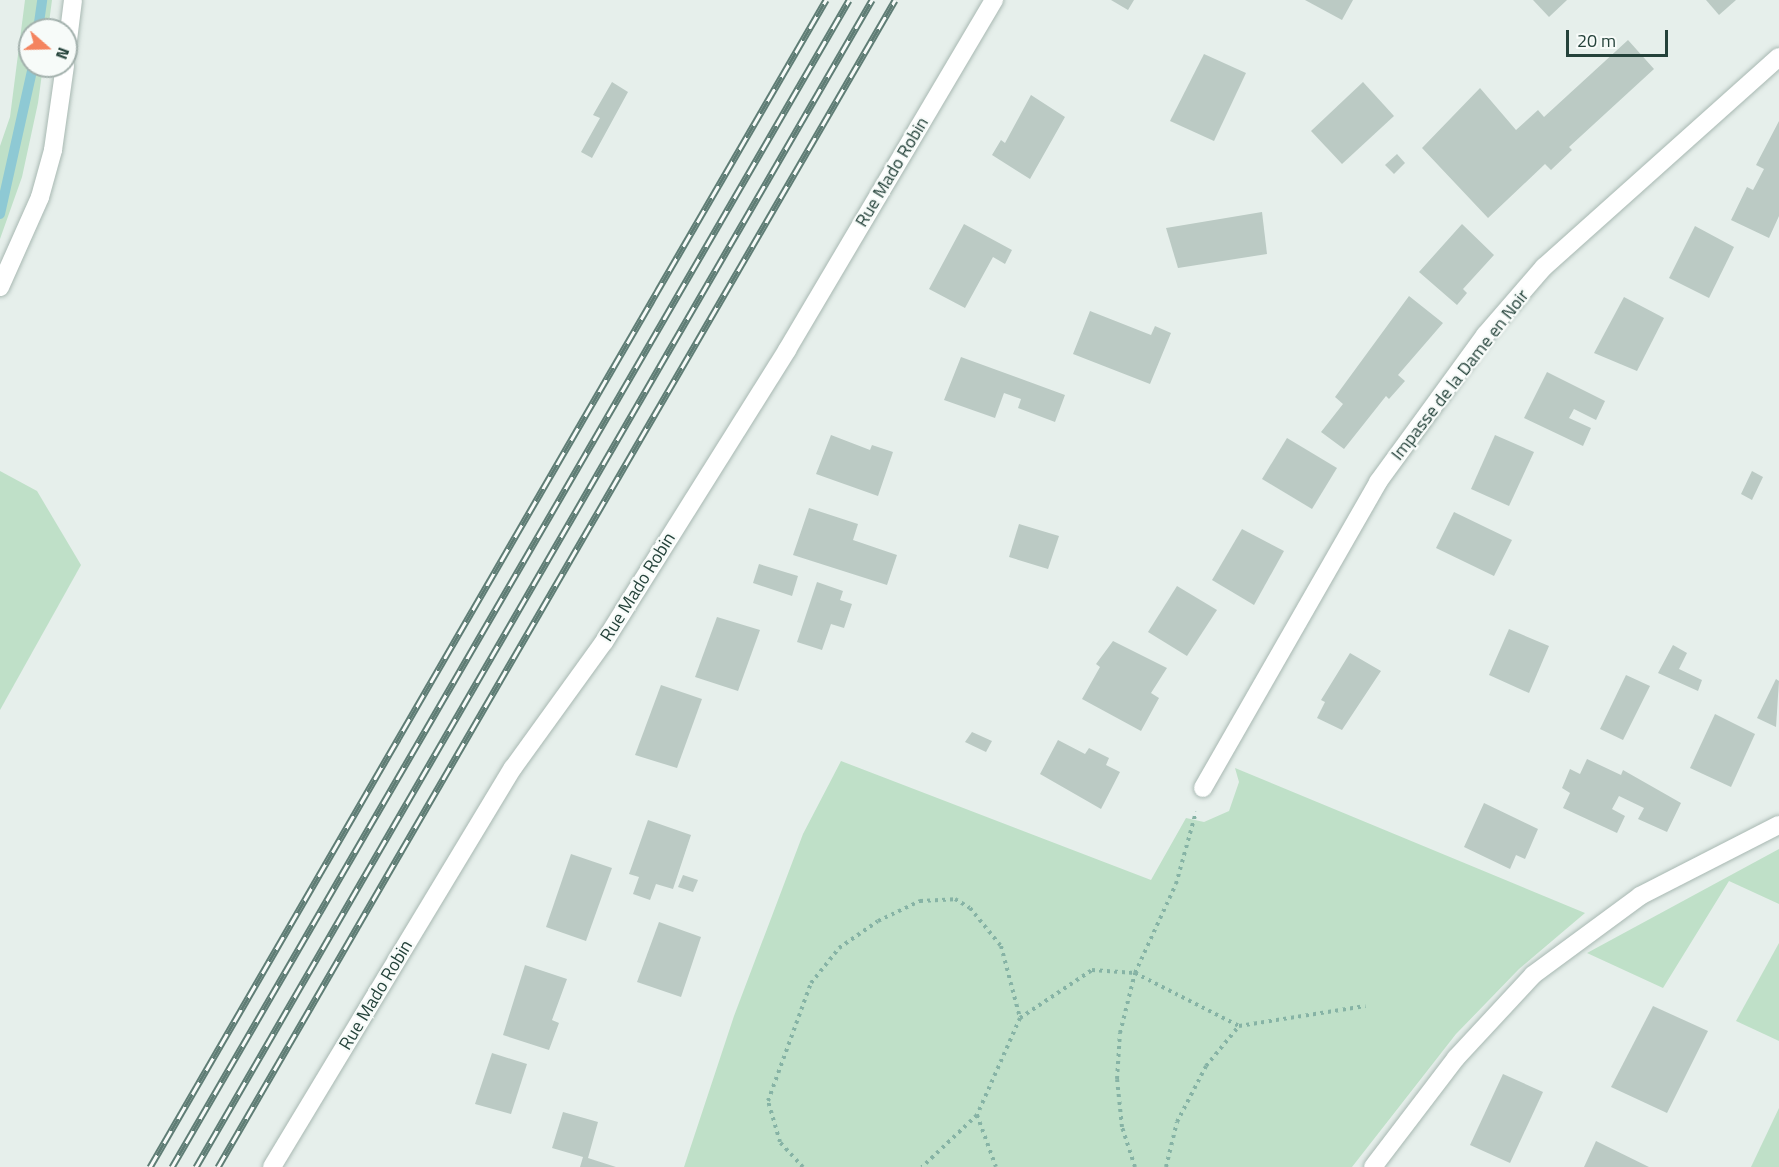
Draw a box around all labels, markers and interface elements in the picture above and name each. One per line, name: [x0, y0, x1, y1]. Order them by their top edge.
north arrow: [18, 18, 78, 78]
scale bar: [1569, 18, 1671, 56]
text: 20 m: [1577, 27, 1616, 54]
text: N: [50, 44, 76, 63]
street label: Rue Mado Robin: [851, 113, 933, 231]
street label: Impasse de la Dame en Noir: [1387, 285, 1533, 465]
street label: Rue Mado Robin: [596, 529, 680, 645]
street label: Rue Mado Robin: [335, 936, 417, 1054]

